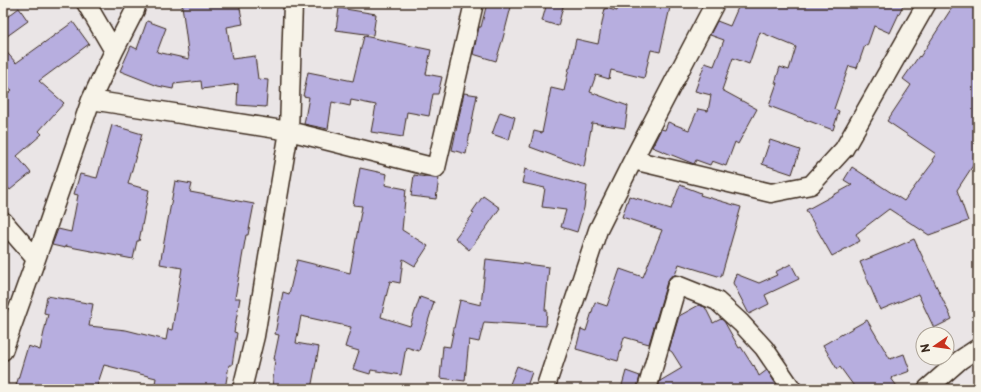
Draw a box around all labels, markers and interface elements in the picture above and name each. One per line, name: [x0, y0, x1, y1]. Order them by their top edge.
north arrow: [915, 326, 955, 366]
text: N: [915, 342, 934, 355]

